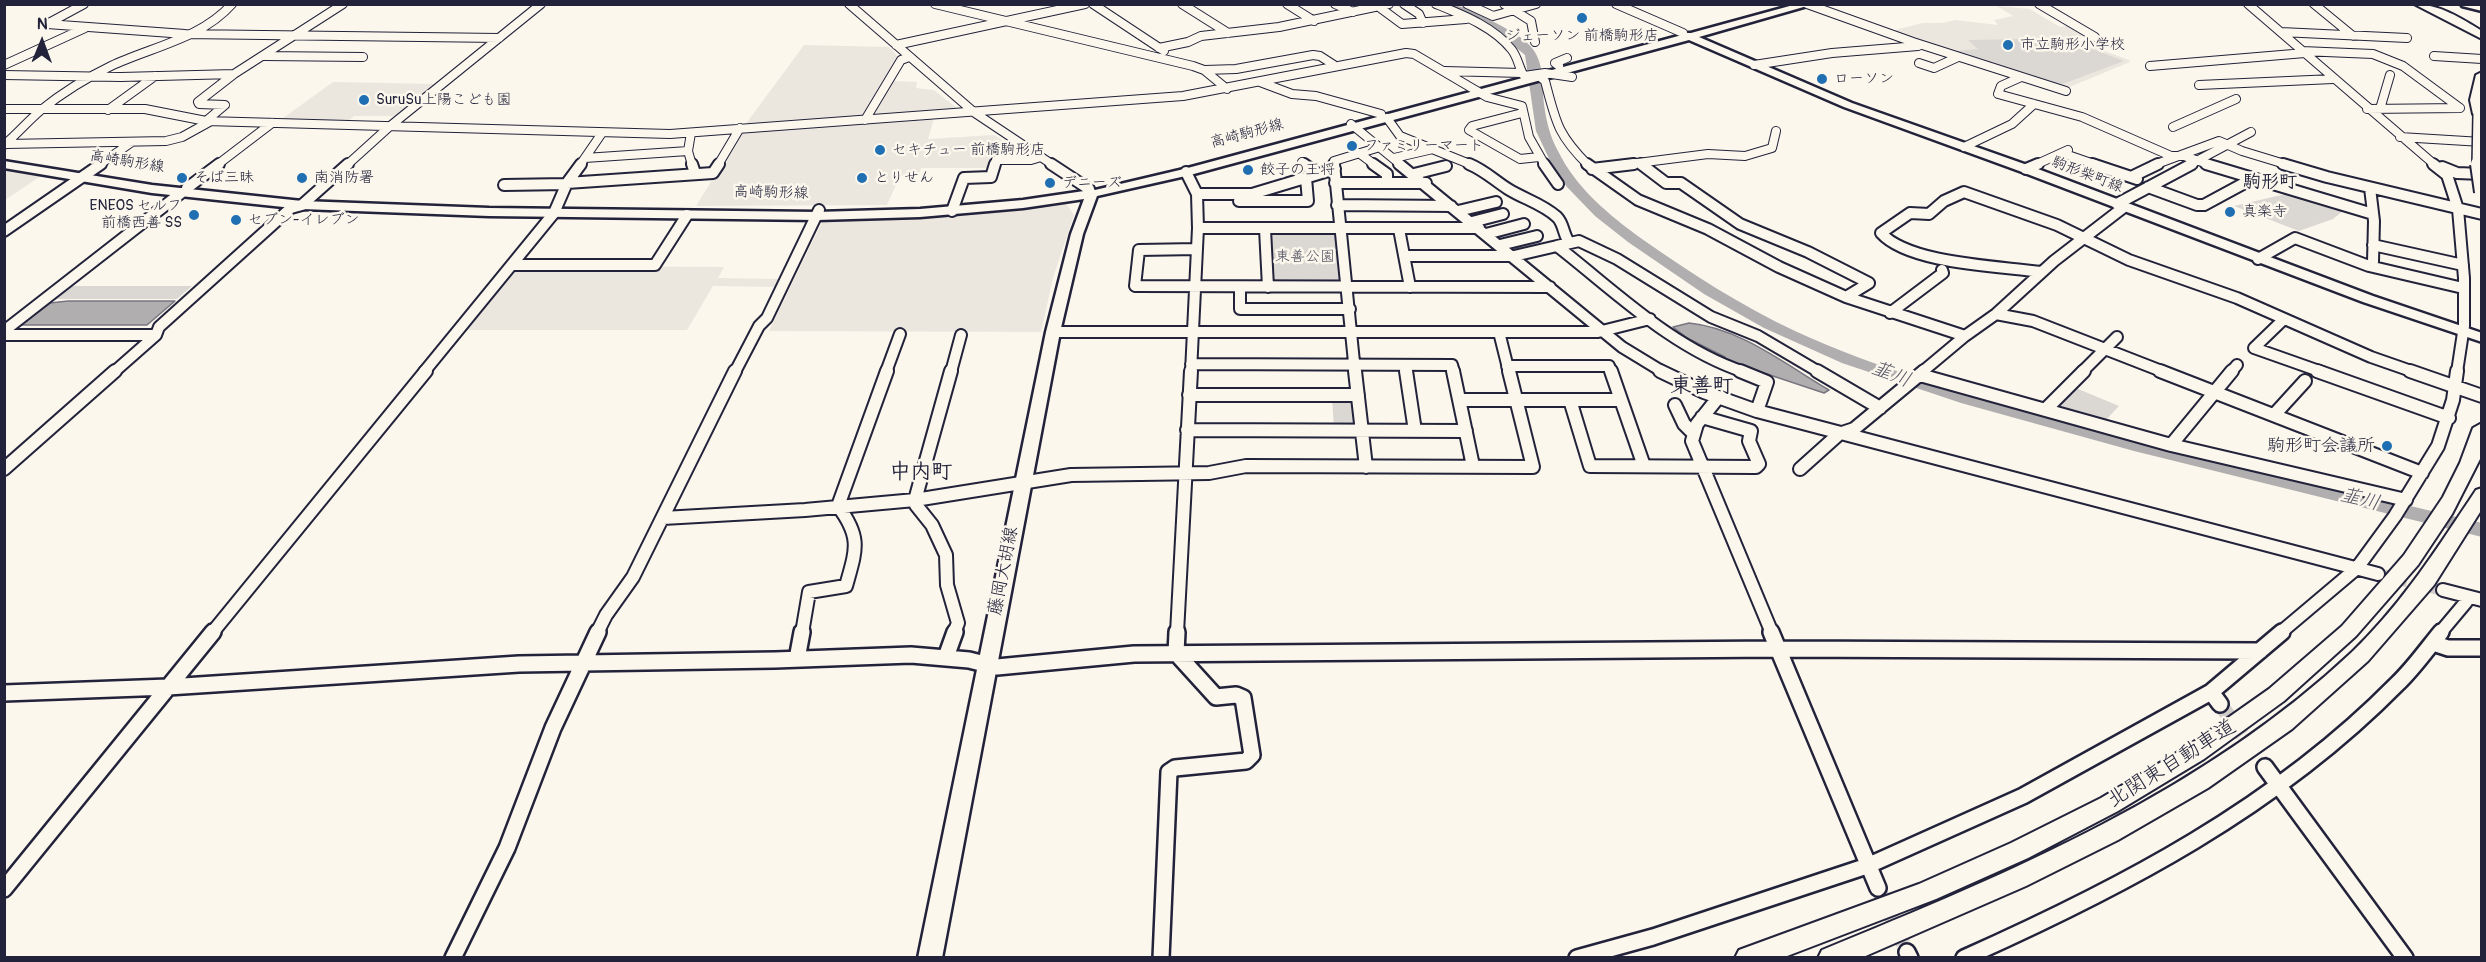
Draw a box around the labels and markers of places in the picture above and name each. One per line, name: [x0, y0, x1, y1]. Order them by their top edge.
marker: ジェーソン 前橋駒形店: [1575, 11, 1589, 25]
place label: ジェーソン 前橋駒形店: [1505, 27, 1659, 45]
place label: 市立駒形小学校: [2020, 36, 2125, 54]
marker: 市立駒形小学校: [2001, 38, 2015, 52]
place label: ローソン: [1834, 70, 1894, 88]
marker: ローソン: [1815, 72, 1829, 86]
place label: SuruSu上陽こども園: [376, 91, 511, 109]
marker: SuruSu上陽こども園: [357, 93, 371, 107]
place label: ファミリーマート: [1364, 137, 1484, 155]
marker: ファミリーマート: [1345, 139, 1359, 153]
place label: セキチュー 前橋駒形店: [892, 141, 1045, 159]
marker: セキチュー 前橋駒形店: [873, 143, 887, 157]
place label: 餃子の王将: [1260, 161, 1335, 179]
marker: 餃子の王将: [1241, 163, 1255, 177]
place label: そば三昧: [194, 169, 254, 187]
place label: 南消防署: [314, 169, 374, 187]
place label: とりせん: [874, 169, 934, 187]
marker: そば三昧: [175, 171, 189, 185]
marker: 南消防署: [295, 171, 309, 185]
marker: とりせん: [855, 171, 869, 185]
place label: デニーズ: [1062, 174, 1122, 192]
marker: デニーズ: [1043, 176, 1057, 190]
place label: ENEOS セルフ 前橋西善 SS: [89, 197, 182, 232]
place label: 真楽寺: [2242, 203, 2287, 221]
marker: 真楽寺: [2223, 205, 2237, 219]
marker: ENEOS セルフ 前橋西善 SS: [187, 208, 201, 222]
place label: セブン-イレブン: [248, 211, 359, 229]
marker: セブン-イレブン: [229, 213, 243, 227]
place label: 駒形町会議所: [2267, 435, 2375, 457]
marker: 駒形町会議所: [2380, 439, 2394, 453]

